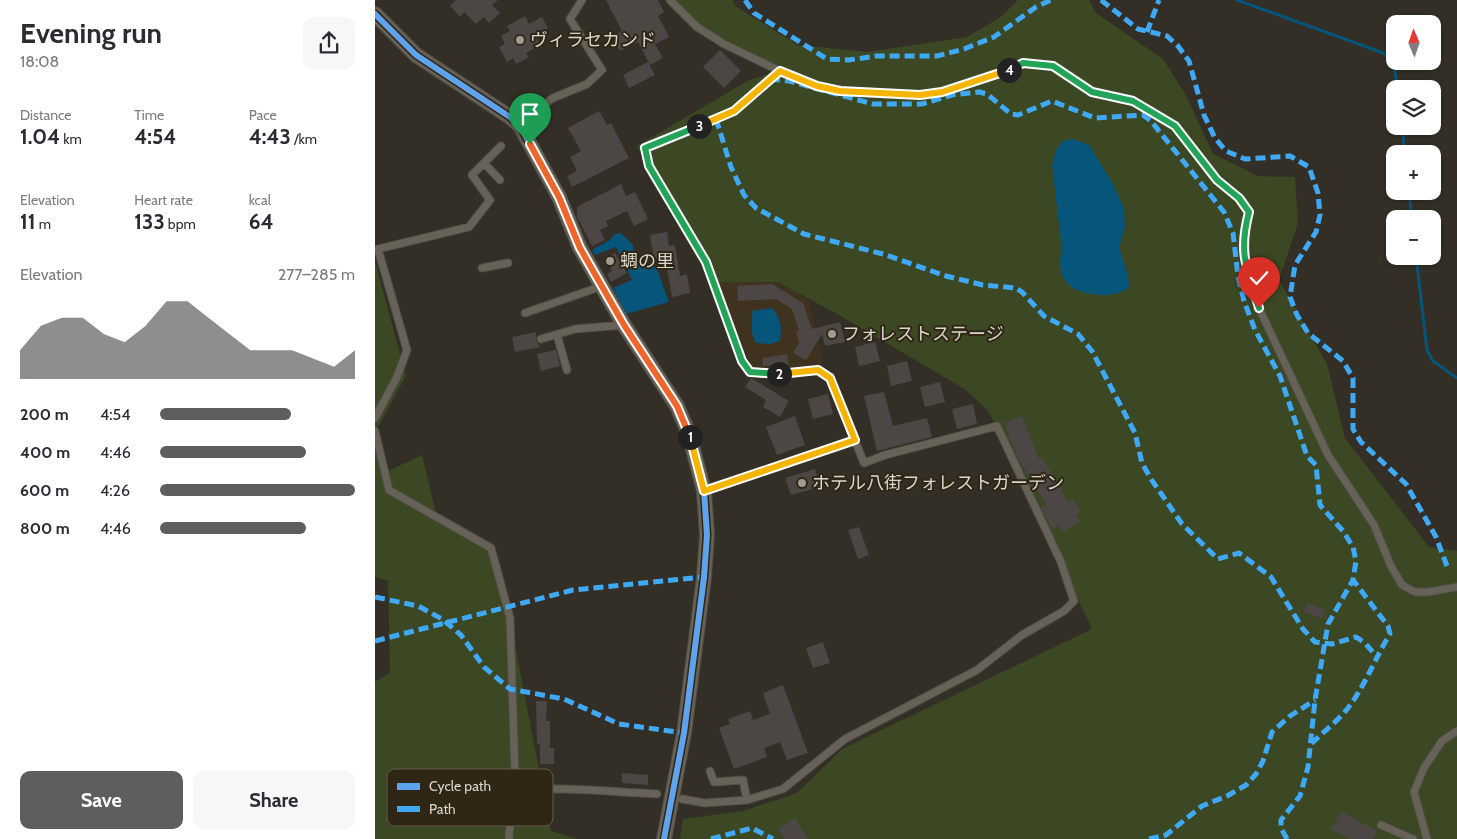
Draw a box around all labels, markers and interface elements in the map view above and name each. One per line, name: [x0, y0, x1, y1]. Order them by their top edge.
north arrow: [1386, 15, 1441, 70]
map controls: [1386, 15, 1441, 265]
text: Evening run: [20, 16, 162, 50]
button: share: [303, 17, 355, 69]
place label: ヴィラセカンド: [530, 29, 656, 51]
marker: ヴィラセカンド: [514, 34, 526, 46]
text: 18:08: [20, 52, 59, 71]
pin: 4: [997, 58, 1021, 82]
text: 4: [1005, 61, 1014, 79]
button: layers: [1386, 80, 1441, 135]
pin: [509, 93, 551, 144]
icon: arrive: [516, 100, 544, 128]
text: Distance: [20, 106, 72, 124]
text: Time: [134, 106, 164, 124]
text: Pace: [249, 106, 277, 124]
pin: 3: [687, 114, 711, 138]
text: 3: [696, 117, 703, 135]
text: 1.04: [20, 124, 60, 149]
text: 4:54: [134, 124, 176, 149]
text: 4:43: [249, 124, 291, 149]
text: km: [60, 130, 82, 148]
text: /km: [291, 130, 317, 148]
button: +: [1386, 145, 1441, 200]
text: Elevation: [20, 191, 75, 209]
text: Heart rate: [134, 191, 193, 209]
text: kcal: [249, 191, 271, 209]
text: 11: [20, 209, 36, 234]
text: 133: [134, 209, 165, 234]
text: 64: [249, 209, 274, 234]
button: −: [1386, 210, 1441, 265]
text: m: [36, 215, 51, 233]
text: bpm: [165, 215, 196, 233]
place label: 蜩の里: [620, 250, 674, 272]
marker: 蜩の里: [604, 255, 616, 267]
pin: [1238, 257, 1280, 308]
icon: check: [1245, 264, 1273, 292]
text: Elevation: [20, 265, 83, 284]
text: 277–285 m: [278, 265, 355, 284]
place label: フォレストステージ: [842, 323, 1004, 345]
marker: フォレストステージ: [826, 328, 838, 340]
pin: 2: [767, 362, 791, 386]
text: 2: [776, 365, 783, 383]
text: 200 m: [20, 405, 69, 424]
text: 4:54: [100, 405, 130, 424]
pin: 1: [677, 424, 703, 450]
text: 1: [688, 428, 693, 446]
text: 400 m: [20, 443, 70, 462]
text: 4:46: [100, 443, 131, 462]
place label: ホテル八街フォレストガーデン: [812, 472, 1064, 494]
marker: ホテル八街フォレストガーデン: [796, 477, 808, 489]
text: 600 m: [20, 481, 69, 500]
text: 4:26: [100, 481, 130, 500]
text: 800 m: [20, 519, 70, 538]
text: 4:46: [100, 519, 131, 538]
legend: [387, 769, 553, 826]
button: Save: [20, 771, 183, 829]
button: Share: [193, 771, 355, 829]
text: Cycle path: [429, 777, 491, 795]
text: Path: [429, 800, 456, 818]

